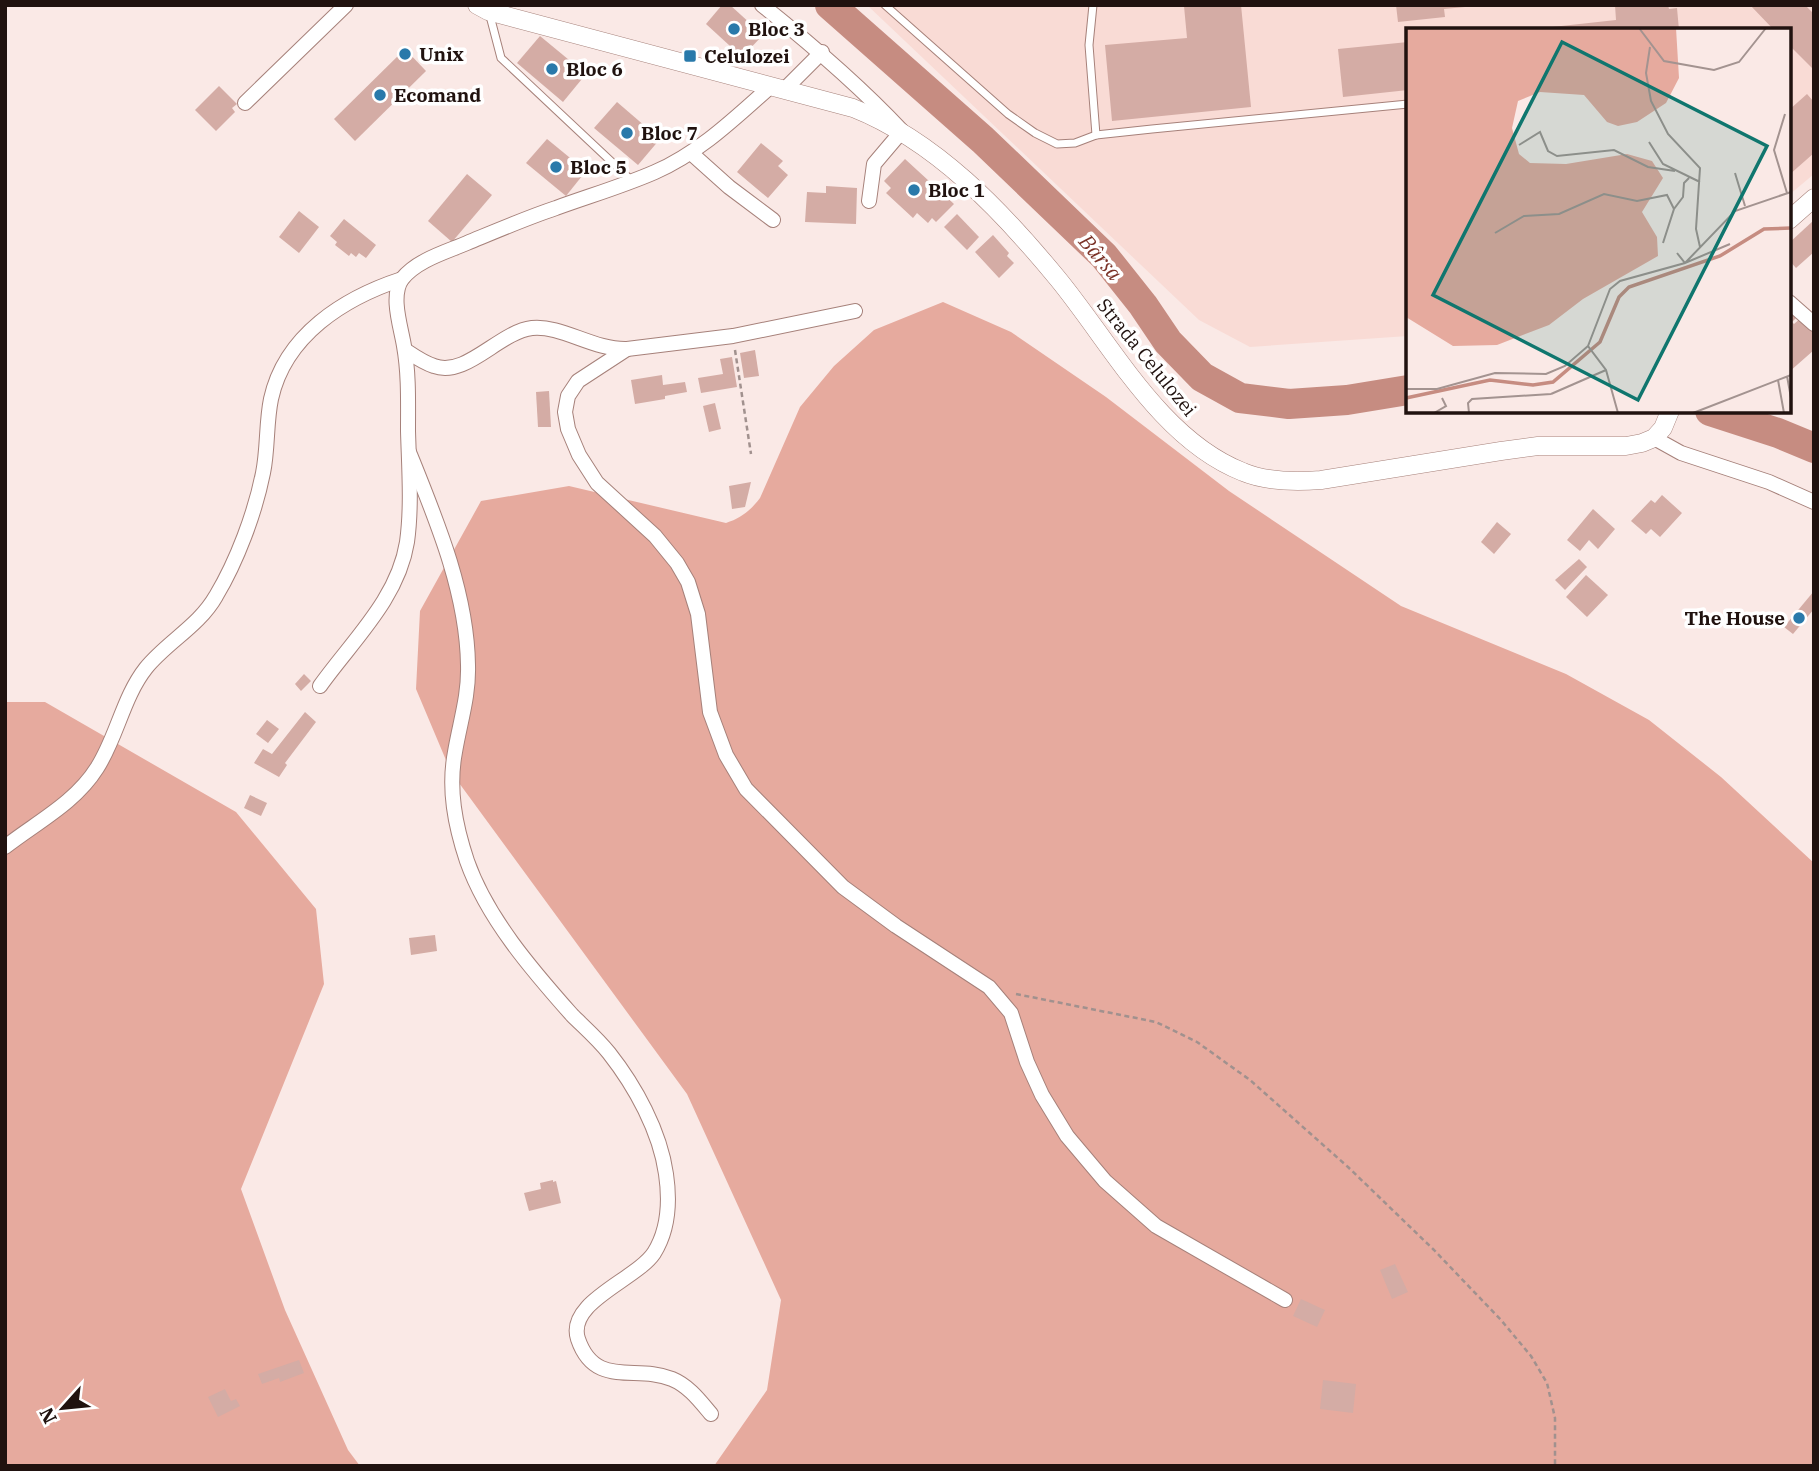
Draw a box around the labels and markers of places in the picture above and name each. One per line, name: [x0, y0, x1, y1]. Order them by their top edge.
place label: Bloc 3: [748, 17, 805, 41]
marker: Bloc 3: [726, 21, 742, 37]
place label: Unix: [419, 42, 464, 66]
place label: Celulozei: [704, 44, 790, 68]
marker: Unix: [397, 46, 413, 62]
marker: Celulozei: [682, 48, 698, 64]
place label: Bloc 6: [566, 57, 623, 81]
marker: Bloc 6: [544, 61, 560, 77]
place label: Ecomand: [394, 83, 481, 107]
marker: Ecomand: [372, 87, 388, 103]
place label: Bloc 7: [641, 121, 698, 145]
marker: Bloc 7: [619, 125, 635, 141]
place label: Bloc 5: [570, 155, 627, 179]
marker: Bloc 5: [548, 159, 564, 175]
place label: Bloc 1: [928, 178, 985, 202]
marker: Bloc 1: [906, 182, 922, 198]
place label: The House: [1685, 606, 1785, 630]
marker: The House: [1791, 610, 1807, 626]

